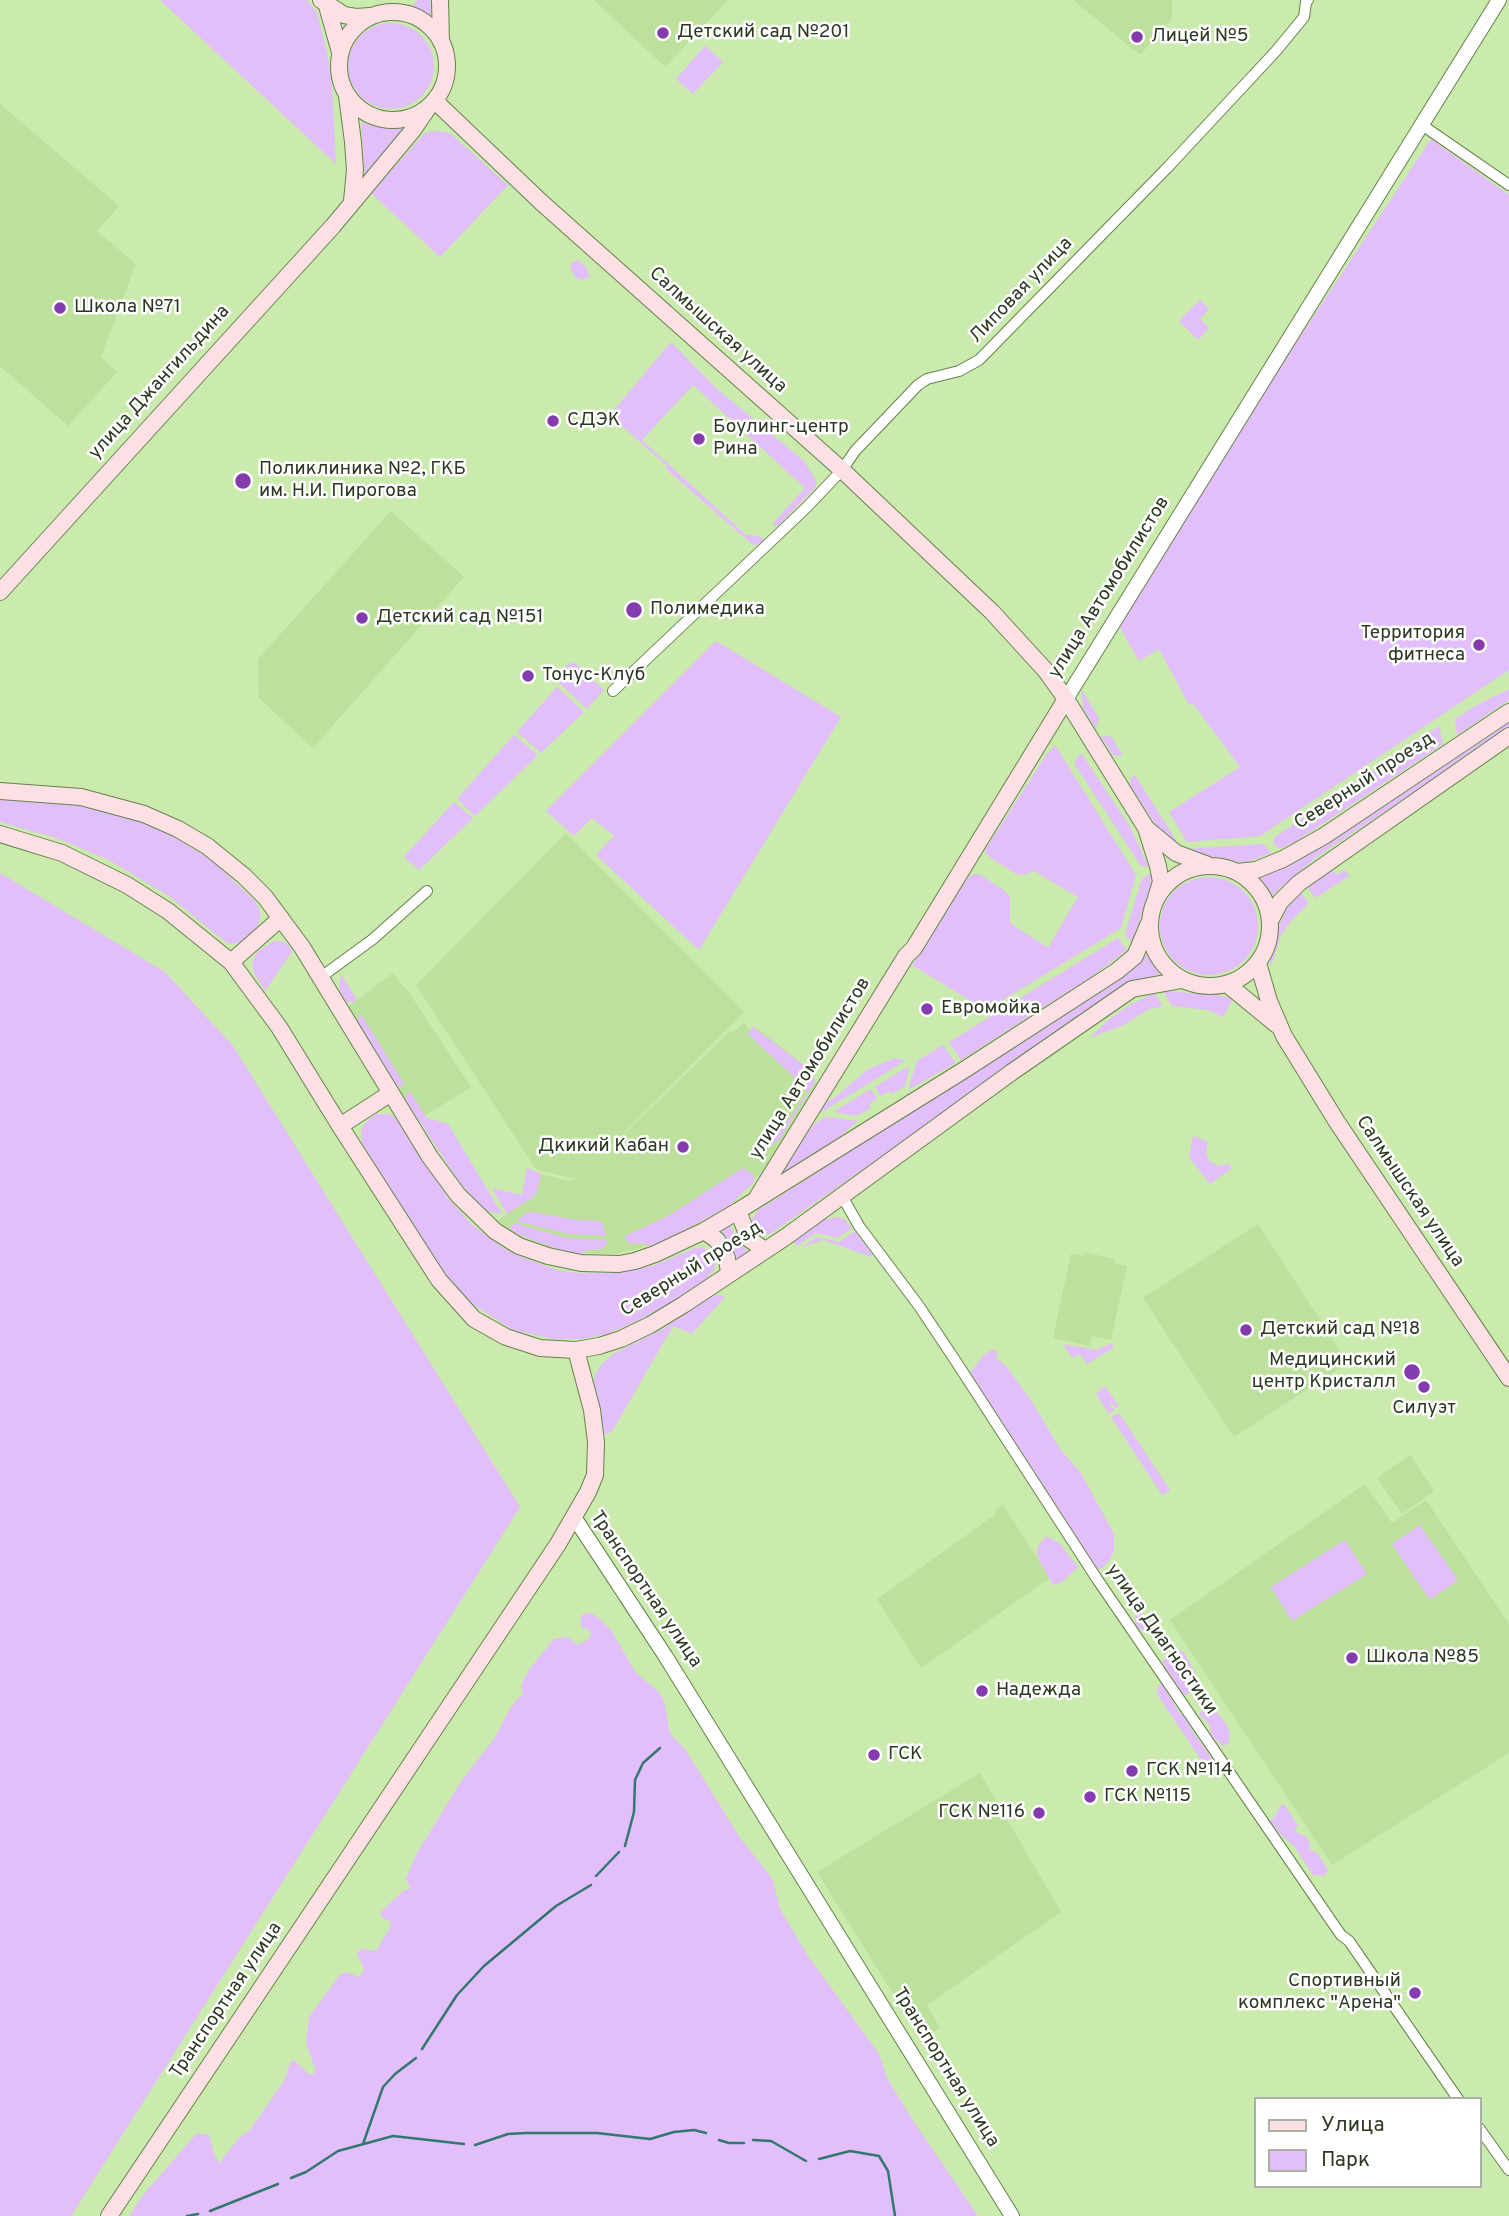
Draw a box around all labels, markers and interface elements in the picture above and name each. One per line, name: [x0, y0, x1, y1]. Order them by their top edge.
place label: Детский сад №201: [677, 22, 850, 44]
marker: Детский сад №201: [655, 25, 671, 41]
place label: Лицей №5: [1151, 26, 1249, 48]
marker: Лицей №5: [1129, 29, 1145, 45]
street label: Липовая улица: [966, 233, 1078, 349]
street label: Салмышская улица: [643, 263, 791, 399]
place label: Школа №71: [74, 297, 181, 319]
marker: Школа №71: [52, 300, 68, 316]
street label: улица Джангильдина: [85, 301, 235, 465]
place label: СДЭК: [567, 410, 620, 432]
marker: СДЭК: [545, 413, 561, 429]
place label: Боулинг-центр Рина: [713, 417, 849, 461]
marker: Боулинг-центр Рина: [691, 431, 707, 447]
place label: Поликлиника №2, ГКБ им. Н.И. Пирогова: [259, 459, 466, 503]
marker: Поликлиника №2, ГКБ им. Н.И. Пирогова: [233, 471, 253, 491]
street label: улица Автомобилистов: [1045, 493, 1175, 683]
place label: Полимедика: [650, 599, 765, 621]
marker: Полимедика: [624, 600, 644, 620]
place label: Детский сад №151: [376, 607, 544, 629]
marker: Детский сад №151: [354, 610, 370, 626]
place label: Территория фитнеса: [1360, 623, 1465, 667]
marker: Территория фитнеса: [1471, 637, 1487, 653]
place label: Тонус-Клуб: [542, 665, 645, 687]
marker: Тонус-Клуб: [520, 668, 536, 684]
street label: Северный проезд: [1291, 728, 1439, 836]
street label: улица Автомобилистов: [746, 974, 876, 1164]
place label: Евромойка: [941, 998, 1040, 1020]
marker: Евромойка: [919, 1001, 935, 1017]
street label: Салмышская улица: [1350, 1112, 1468, 1272]
place label: Дкикий Кабан: [538, 1136, 669, 1158]
marker: Дкикий Кабан: [675, 1139, 691, 1155]
street label: Северный проезд: [617, 1217, 767, 1323]
place label: Детский сад №18: [1260, 1319, 1420, 1341]
marker: Детский сад №18: [1238, 1322, 1254, 1338]
place label: Медицинский центр Кристалл: [1252, 1350, 1396, 1394]
marker: Медицинский центр Кристалл: [1402, 1362, 1422, 1382]
marker: Силуэт: [1416, 1379, 1432, 1395]
place label: Силуэт: [1392, 1398, 1456, 1420]
street label: Транспортная улица: [584, 1507, 706, 1673]
street label: улица Диагностики: [1100, 1560, 1222, 1720]
place label: Школа №85: [1366, 1647, 1479, 1669]
marker: Школа №85: [1344, 1650, 1360, 1666]
place label: Надежда: [996, 1680, 1081, 1702]
marker: Надежда: [974, 1683, 990, 1699]
place label: ГСК: [888, 1744, 923, 1766]
marker: ГСК: [866, 1747, 882, 1763]
place label: ГСК №114: [1146, 1760, 1233, 1782]
marker: ГСК №114: [1124, 1763, 1140, 1779]
place label: ГСК №115: [1104, 1786, 1191, 1808]
marker: ГСК №115: [1082, 1789, 1098, 1805]
place label: ГСК №116: [938, 1802, 1025, 1824]
marker: ГСК №116: [1031, 1805, 1047, 1821]
street label: Транспортная улица: [166, 1918, 288, 2084]
place label: Спортивный комплекс "Арена": [1238, 1971, 1401, 2015]
street label: Транспортная улица: [887, 1984, 1003, 2152]
marker: Спортивный комплекс "Арена": [1407, 1985, 1423, 2001]
legend: [1254, 2097, 1481, 2188]
text: Улица: [1321, 2112, 1385, 2139]
text: Парк: [1321, 2147, 1370, 2174]

